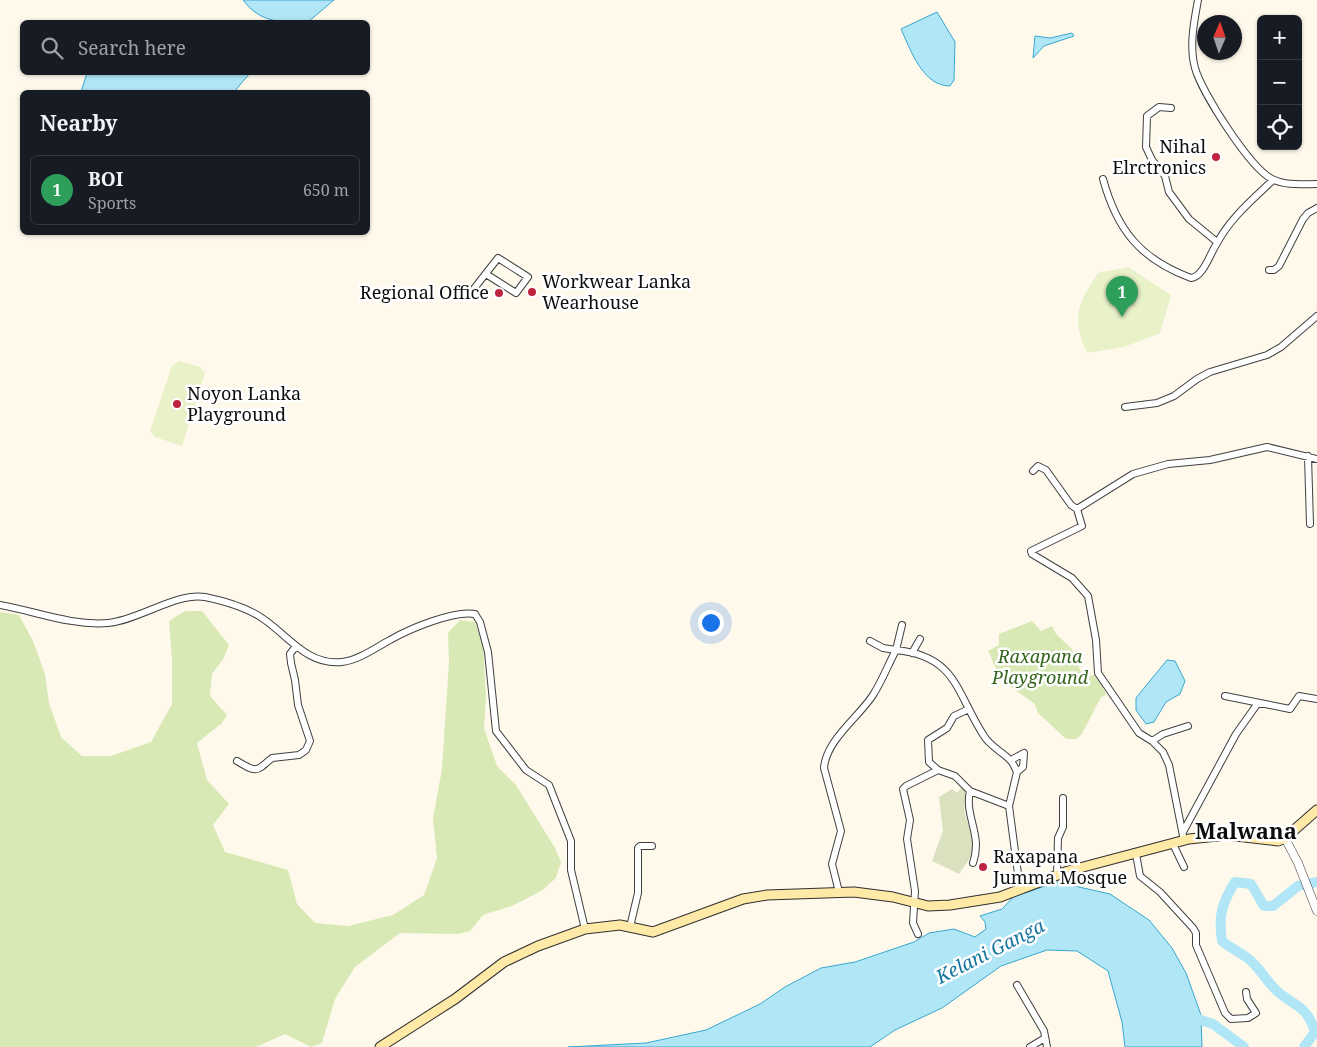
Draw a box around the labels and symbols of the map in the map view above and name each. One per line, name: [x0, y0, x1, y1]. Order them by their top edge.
north arrow: [1197, 15, 1242, 60]
place label: Nihal Elrctronics: [1112, 134, 1206, 179]
marker: Nihal Elrctronics: [1210, 151, 1222, 163]
place label: Workwear Lanka Wearhouse: [542, 269, 691, 314]
pin: 1: [1106, 276, 1138, 317]
place label: Regional Office: [360, 280, 489, 304]
marker: Workwear Lanka Wearhouse: [526, 286, 538, 298]
marker: Regional Office: [493, 287, 505, 299]
place label: Noyon Lanka Playground: [187, 381, 301, 426]
marker: Noyon Lanka Playground: [171, 398, 183, 410]
your location: [698, 610, 724, 636]
park label: Raxapana Playground: [991, 644, 1089, 689]
district label: Malwana: [1195, 815, 1297, 845]
place label: Raxapana Jumma Mosque: [992, 844, 1127, 889]
marker: Raxapana Jumma Mosque: [977, 861, 989, 873]
water label: Kelani Ganga: [930, 912, 1049, 990]

